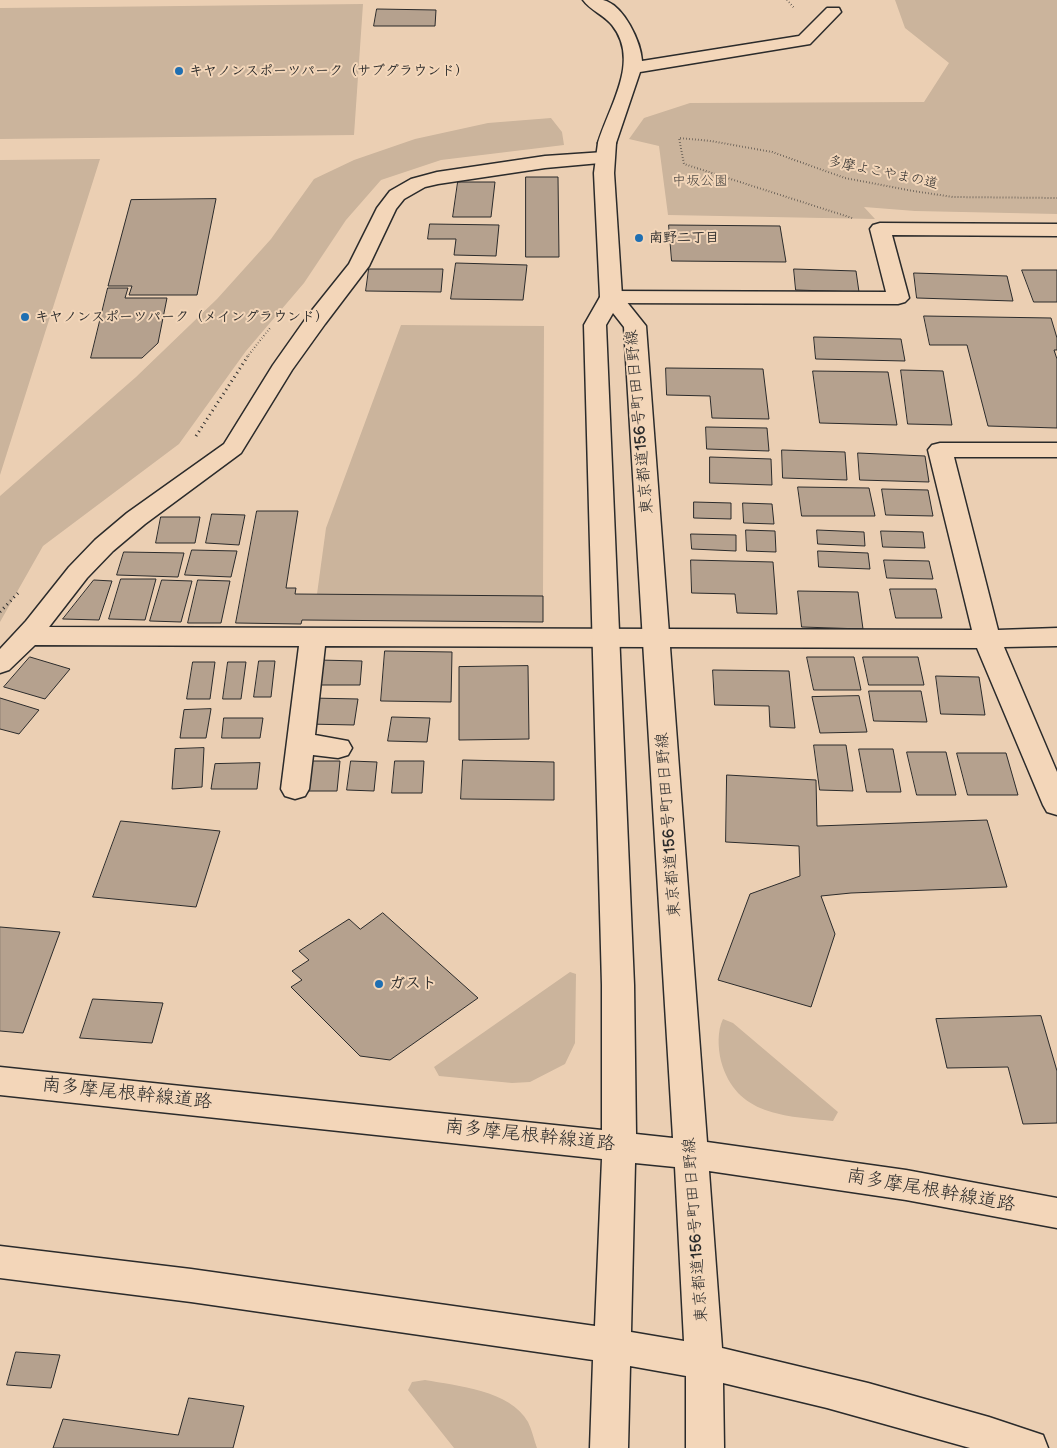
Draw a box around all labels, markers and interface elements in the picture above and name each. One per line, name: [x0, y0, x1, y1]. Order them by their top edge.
place label: キヤノンスポーツパーク（サブグラウンド）: [189, 63, 469, 79]
marker: キヤノンスポーツパーク（サブグラウンド）: [173, 65, 185, 77]
street label: 多摩よこやまの道: [826, 153, 940, 193]
park label: 中坂公園: [672, 173, 728, 189]
place label: 南野二丁目: [649, 230, 719, 246]
marker: 南野二丁目: [633, 232, 645, 244]
place label: キヤノンスポーツパーク（メイングラウンド）: [35, 309, 329, 325]
marker: キヤノンスポーツパーク（メイングラウンド）: [19, 311, 31, 323]
street label: 東京都道156号町田日野線: [622, 329, 658, 515]
street label: 東京都道156号町田日野線: [653, 732, 685, 918]
place label: ガスト: [389, 974, 437, 994]
marker: ガスト: [373, 978, 385, 990]
street label: 南多摩尾根幹線道路: [41, 1074, 213, 1114]
street label: 南多摩尾根幹線道路: [444, 1116, 616, 1156]
street label: 東京都道156号町田日野線: [680, 1137, 712, 1323]
street label: 南多摩尾根幹線道路: [845, 1165, 1017, 1217]

